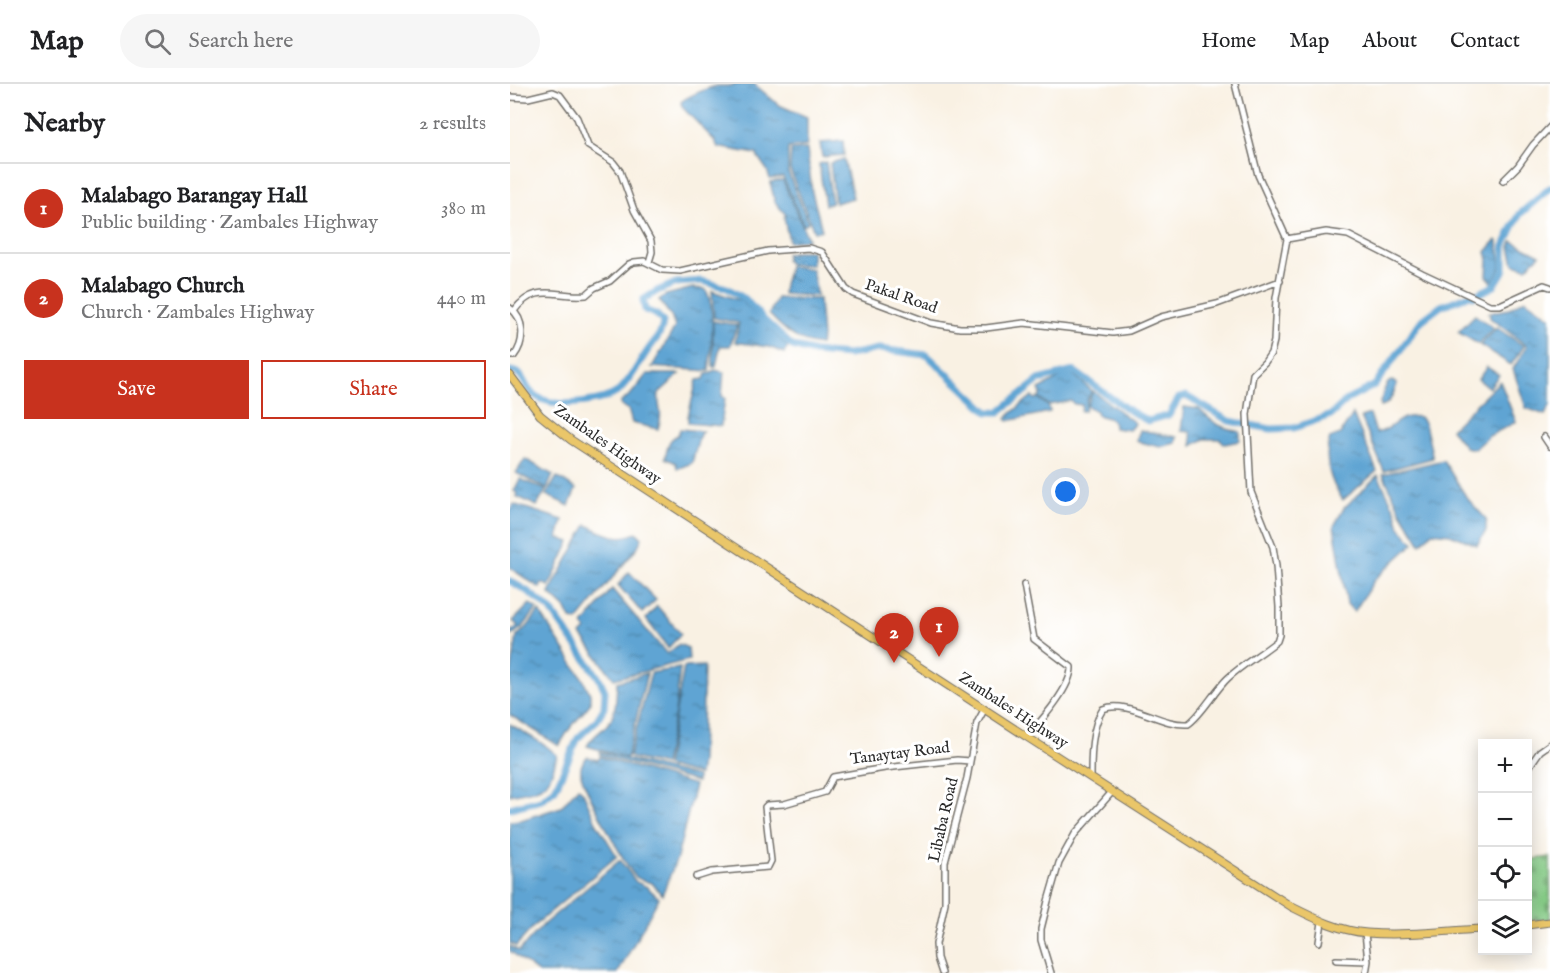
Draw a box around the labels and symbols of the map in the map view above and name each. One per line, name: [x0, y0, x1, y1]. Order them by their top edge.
street label: Pakal Road: [862, 275, 940, 319]
street label: Zambales Highway: [549, 400, 665, 490]
your location: [1051, 477, 1080, 506]
pin: 1: [920, 608, 958, 657]
pin: 2: [874, 614, 914, 663]
street label: Zambales Highway: [954, 668, 1072, 754]
street label: Tanaytay Road: [849, 738, 951, 770]
street label: Libaba Road: [925, 775, 964, 864]

